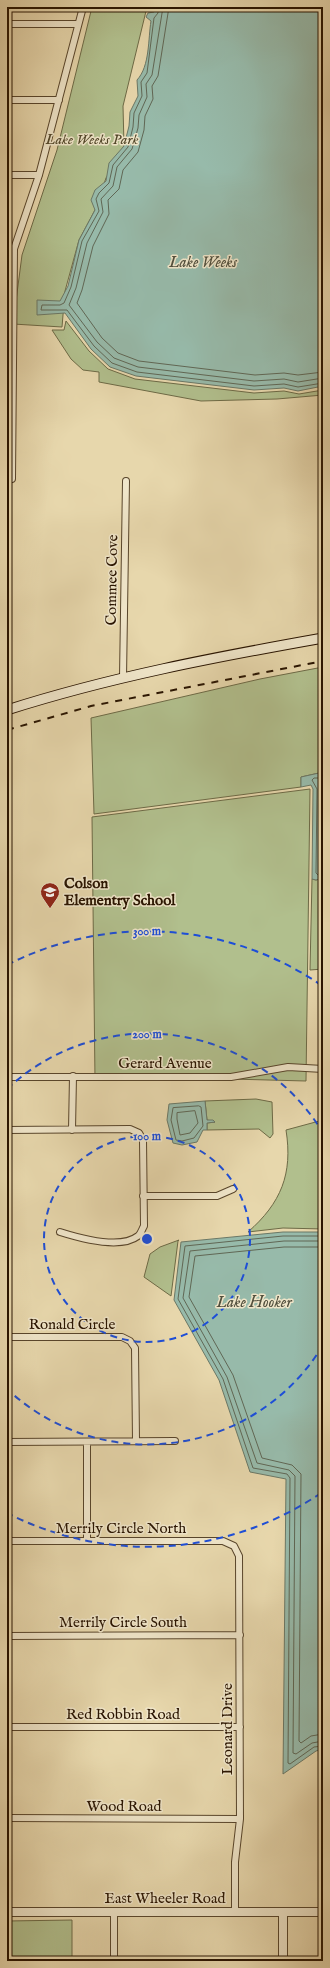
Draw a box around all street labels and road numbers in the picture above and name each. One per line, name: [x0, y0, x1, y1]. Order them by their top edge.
street label: Commee Cove: [102, 534, 122, 626]
street label: Gerard Avenue: [118, 1054, 212, 1073]
street label: Ronald Circle: [29, 1315, 115, 1334]
street label: Merrily Circle North: [56, 1519, 186, 1538]
street label: Merrily Circle South: [59, 1613, 187, 1632]
street label: Leonard Drive: [218, 1683, 237, 1775]
street label: Red Robbin Road: [66, 1705, 181, 1724]
street label: Wood Road: [87, 1797, 162, 1816]
street label: East Wheeler Road: [105, 1889, 226, 1908]

